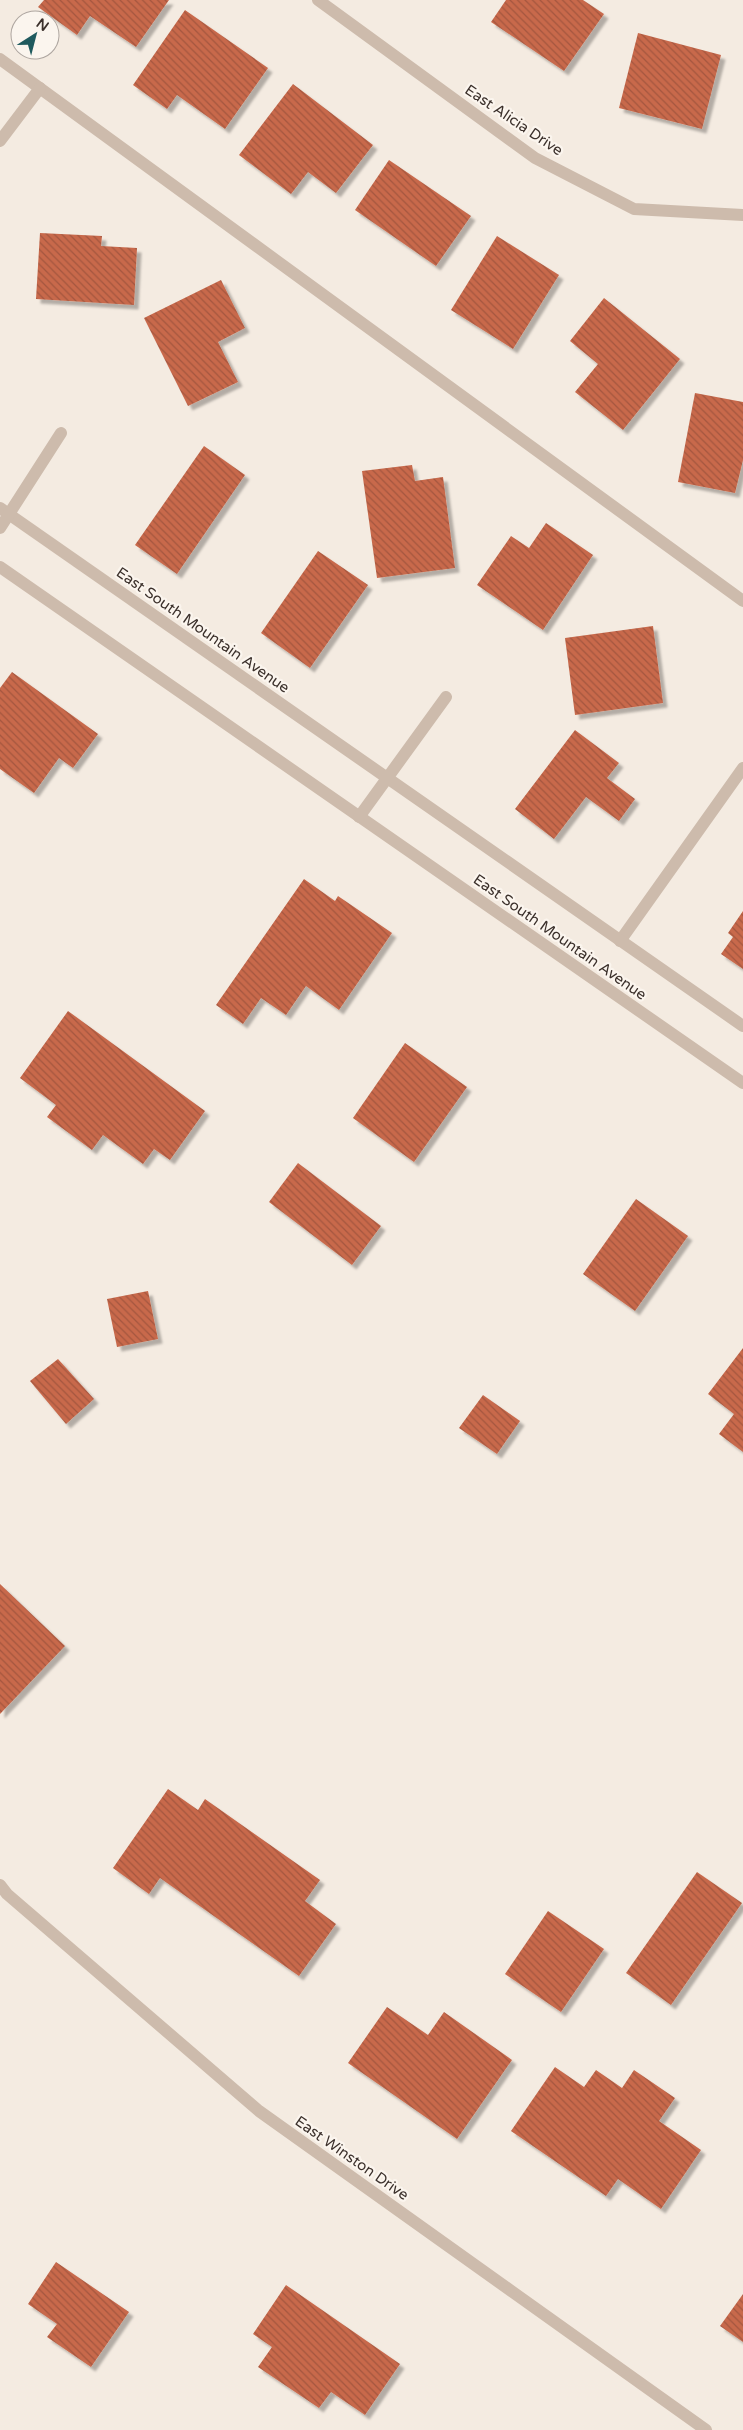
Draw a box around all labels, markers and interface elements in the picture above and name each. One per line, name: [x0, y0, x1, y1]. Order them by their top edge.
north arrow: [10, 10, 60, 60]
text: N: [33, 15, 52, 35]
street label: East Alicia Drive: [462, 81, 566, 159]
street label: East South Mountain Avenue: [113, 563, 293, 697]
street label: East South Mountain Avenue: [470, 870, 650, 1004]
street label: East Winston Drive: [292, 2112, 412, 2204]

